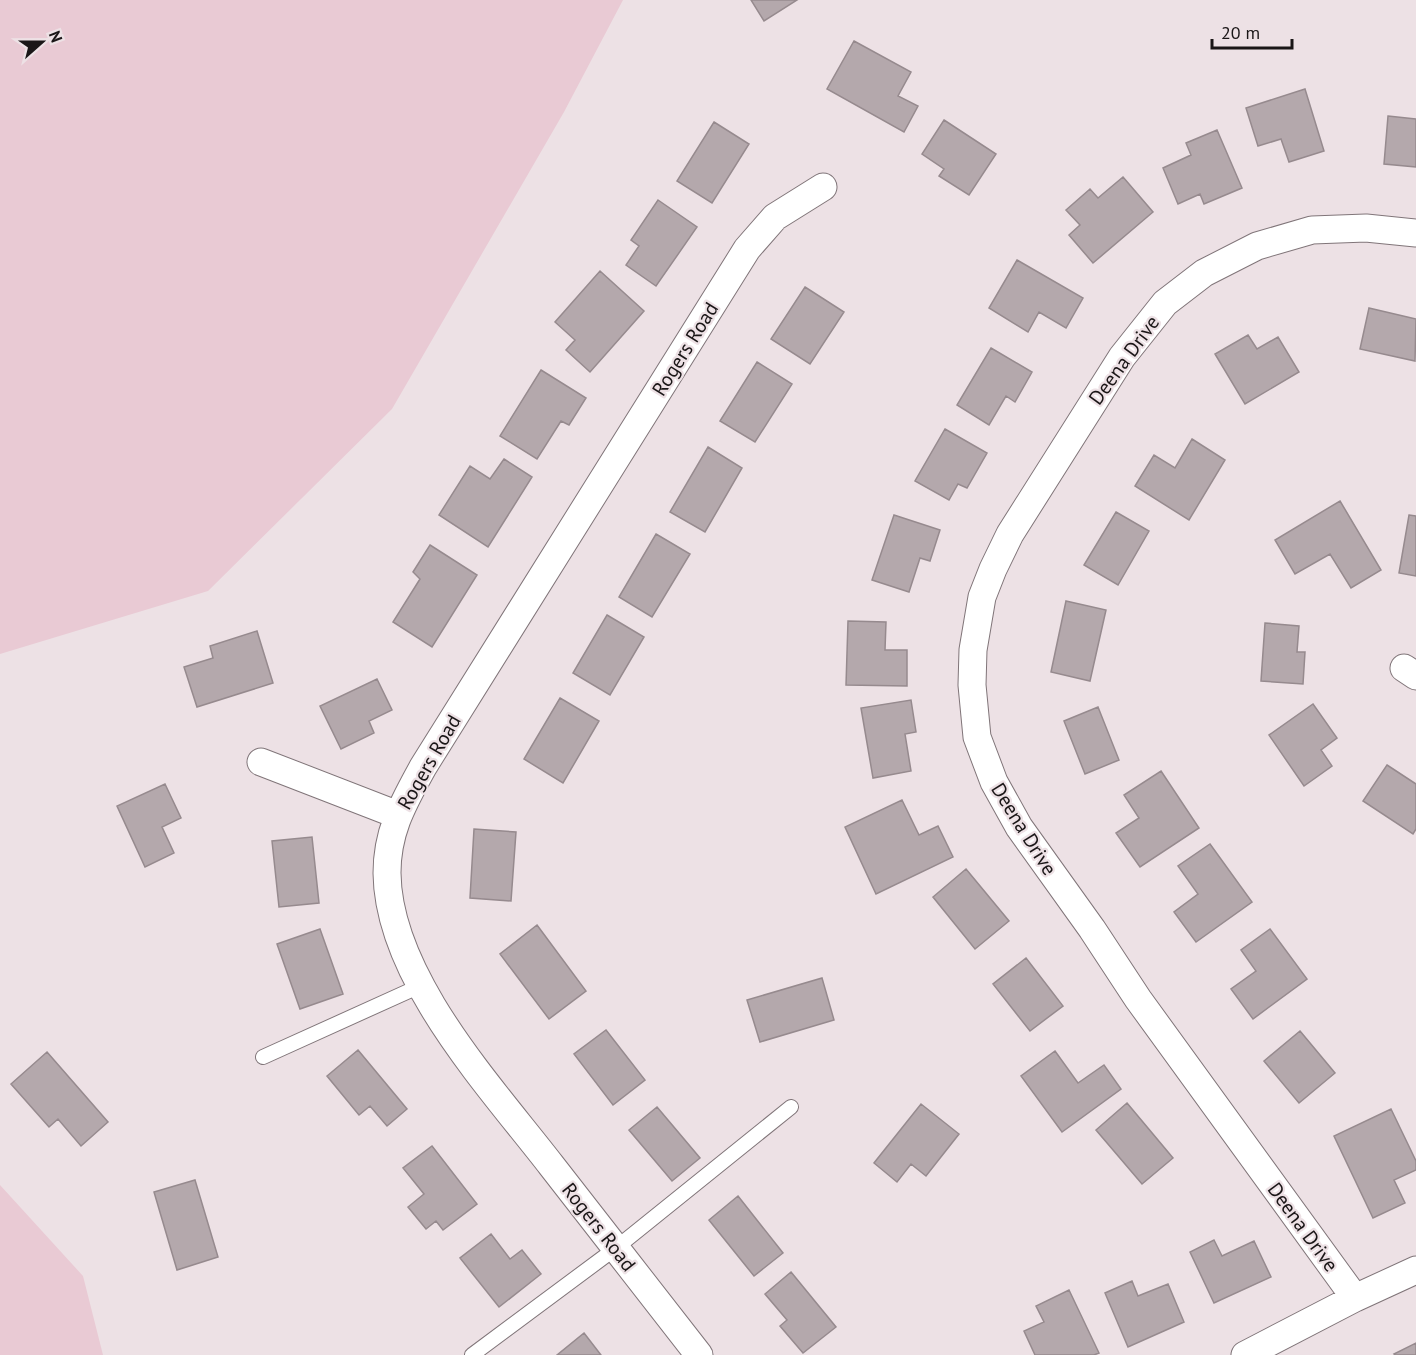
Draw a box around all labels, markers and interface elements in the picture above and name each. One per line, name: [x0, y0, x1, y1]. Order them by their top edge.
north arrow: [12, 12, 72, 72]
scale bar: [1212, 12, 1292, 50]
text: 20 m: [1221, 21, 1260, 44]
text: N: [45, 28, 67, 45]
street label: Rogers Road: [646, 297, 724, 401]
street label: Deena Drive: [1083, 310, 1165, 410]
street label: Rogers Road: [391, 710, 467, 814]
street label: Deena Drive: [985, 778, 1063, 880]
street label: Rogers Road: [556, 1177, 642, 1277]
street label: Deena Drive: [1262, 1177, 1344, 1277]

